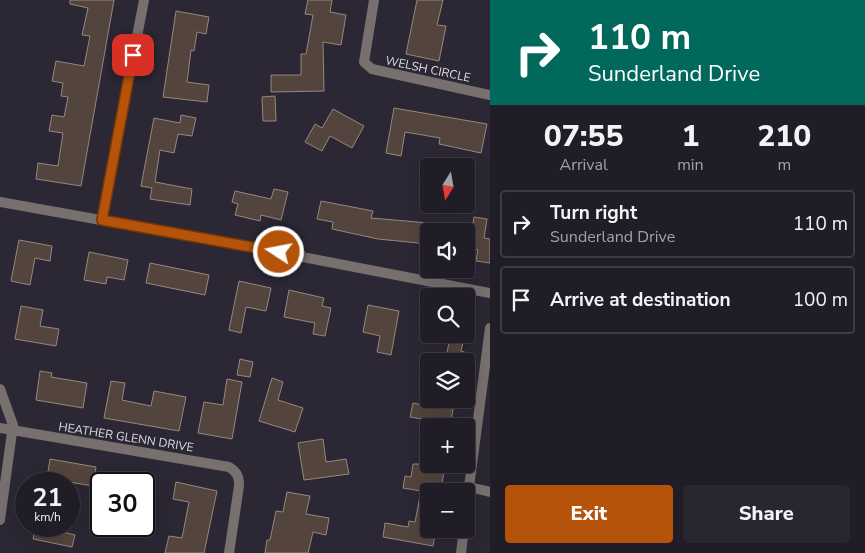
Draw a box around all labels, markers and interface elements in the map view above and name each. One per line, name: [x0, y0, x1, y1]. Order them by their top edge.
text: 110 m: [588, 14, 691, 61]
icon: right: [505, 20, 570, 85]
pin: [112, 34, 154, 76]
icon: arrive: [119, 41, 147, 69]
street label: WELSH CIRCLE: [384, 52, 472, 86]
text: Sunderland Drive: [588, 59, 760, 89]
text: 07:55: [544, 116, 623, 157]
text: 1: [681, 116, 699, 157]
text: 210: [757, 116, 811, 157]
text: Arrival: [560, 154, 608, 176]
text: min: [677, 154, 704, 176]
text: m: [777, 154, 791, 176]
north arrow: [420, 158, 475, 212]
map controls: [420, 158, 475, 538]
text: Turn right: [550, 200, 637, 226]
icon: right: [507, 210, 535, 238]
text: 110 m: [793, 211, 848, 237]
button: sound: [420, 223, 475, 278]
position arrow: [252, 225, 304, 277]
text: Sunderland Drive: [550, 226, 675, 248]
icon: arrive: [507, 286, 535, 314]
text: Arrive at destination: [550, 287, 731, 313]
text: 100 m: [793, 287, 848, 313]
button: search: [420, 288, 475, 343]
button: layers: [420, 353, 475, 408]
street label: HEATHER GLENN DRIVE: [57, 418, 195, 456]
button: +: [420, 418, 475, 473]
speed limit sign: 30: [90, 472, 155, 537]
text: 21: [32, 481, 63, 515]
button: −: [420, 483, 475, 538]
button: Exit: [505, 485, 673, 543]
button: Share: [683, 485, 850, 543]
text: km/h: [34, 509, 61, 525]

